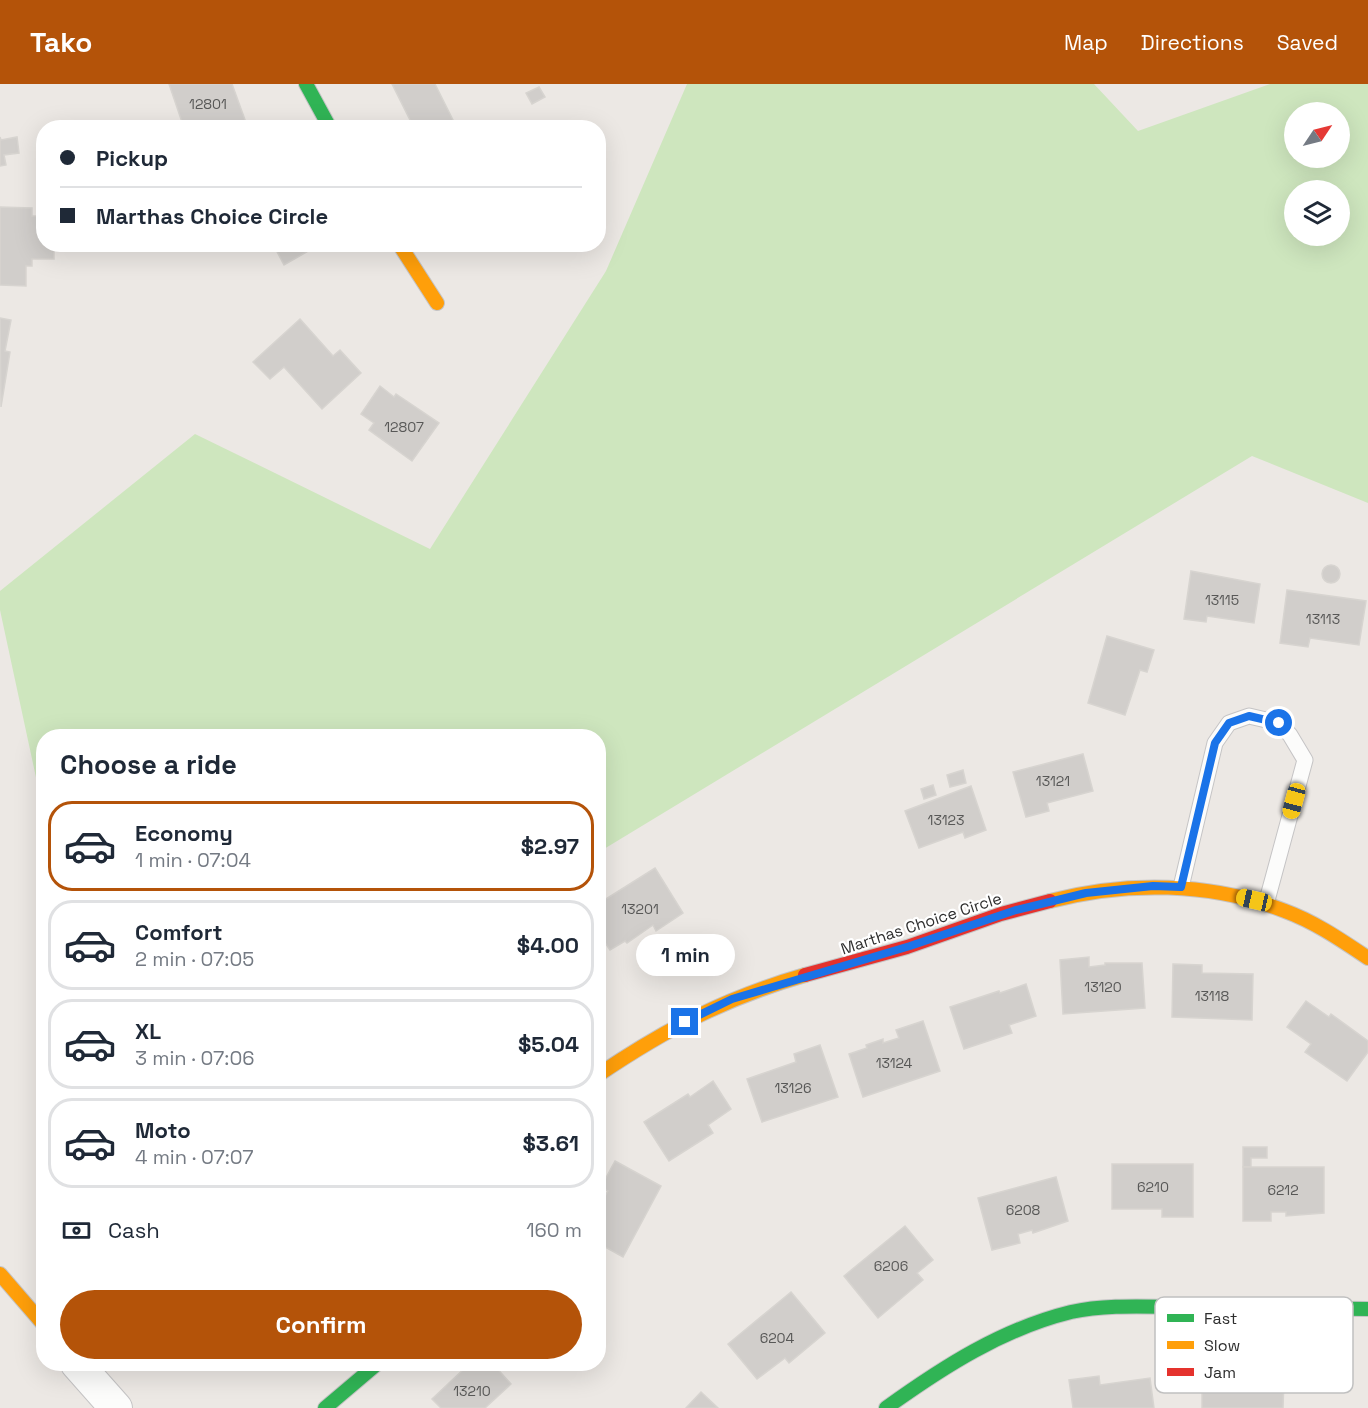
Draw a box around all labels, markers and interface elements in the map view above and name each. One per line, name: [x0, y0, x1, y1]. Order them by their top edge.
text: Tako: [30, 24, 92, 60]
text: Map: [1064, 29, 1108, 56]
text: Directions: [1141, 29, 1244, 56]
text: Saved: [1277, 29, 1338, 56]
house number: 12801: [189, 95, 227, 113]
north arrow: [1284, 102, 1350, 168]
map controls: [1284, 102, 1350, 246]
text: Pickup: [96, 144, 168, 172]
button: layers: [1284, 180, 1350, 246]
text: Marthas Choice Circle: [96, 202, 328, 230]
house number: 12807: [384, 418, 424, 436]
house number: 13115: [1205, 591, 1239, 609]
house number: 13113: [1306, 610, 1340, 628]
route start: [1265, 709, 1292, 736]
text: Choose a ride: [60, 747, 237, 782]
house number: 13121: [1036, 772, 1070, 790]
car: [1281, 781, 1307, 821]
house number: 13123: [928, 811, 964, 829]
icon: car: [63, 819, 117, 873]
text: Economy: [135, 819, 233, 847]
text: $2.97: [521, 832, 579, 860]
text: 1 min · 07:04: [135, 847, 251, 873]
car: [1234, 887, 1274, 913]
street label: Marthas Choice Circle: [838, 888, 1004, 959]
house number: 13201: [621, 900, 659, 918]
icon: car: [63, 918, 117, 972]
text: Comfort: [135, 918, 223, 946]
text: $4.00: [517, 931, 579, 959]
callout: 1 min: [636, 935, 734, 977]
text: 1 min: [661, 942, 710, 968]
text: 2 min · 07:05: [135, 946, 254, 972]
house number: 13120: [1084, 978, 1122, 996]
house number: 13118: [1195, 987, 1230, 1005]
route end: [671, 1008, 698, 1035]
icon: car: [63, 1017, 117, 1071]
text: XL: [135, 1017, 161, 1045]
text: $5.04: [518, 1030, 579, 1058]
text: 3 min · 07:06: [135, 1045, 254, 1071]
house number: 13124: [876, 1054, 913, 1072]
house number: 13126: [775, 1079, 811, 1097]
icon: car: [63, 1116, 117, 1170]
text: Moto: [135, 1116, 191, 1144]
text: $3.61: [523, 1129, 579, 1157]
text: 4 min · 07:07: [135, 1144, 254, 1170]
house number: 6210: [1137, 1178, 1169, 1196]
house number: 6212: [1267, 1181, 1299, 1199]
house number: 6208: [1006, 1201, 1041, 1219]
icon: cash: [60, 1214, 93, 1247]
text: Cash: [108, 1216, 160, 1244]
text: 160 m: [526, 1217, 582, 1243]
house number: 6206: [874, 1257, 908, 1275]
button: Confirm: [60, 1290, 582, 1359]
legend: [1155, 1297, 1353, 1393]
text: Fast: [1204, 1308, 1237, 1329]
house number: 6204: [760, 1329, 795, 1347]
text: Slow: [1204, 1335, 1240, 1356]
text: Jam: [1204, 1362, 1236, 1383]
house number: 13210: [453, 1382, 491, 1400]

